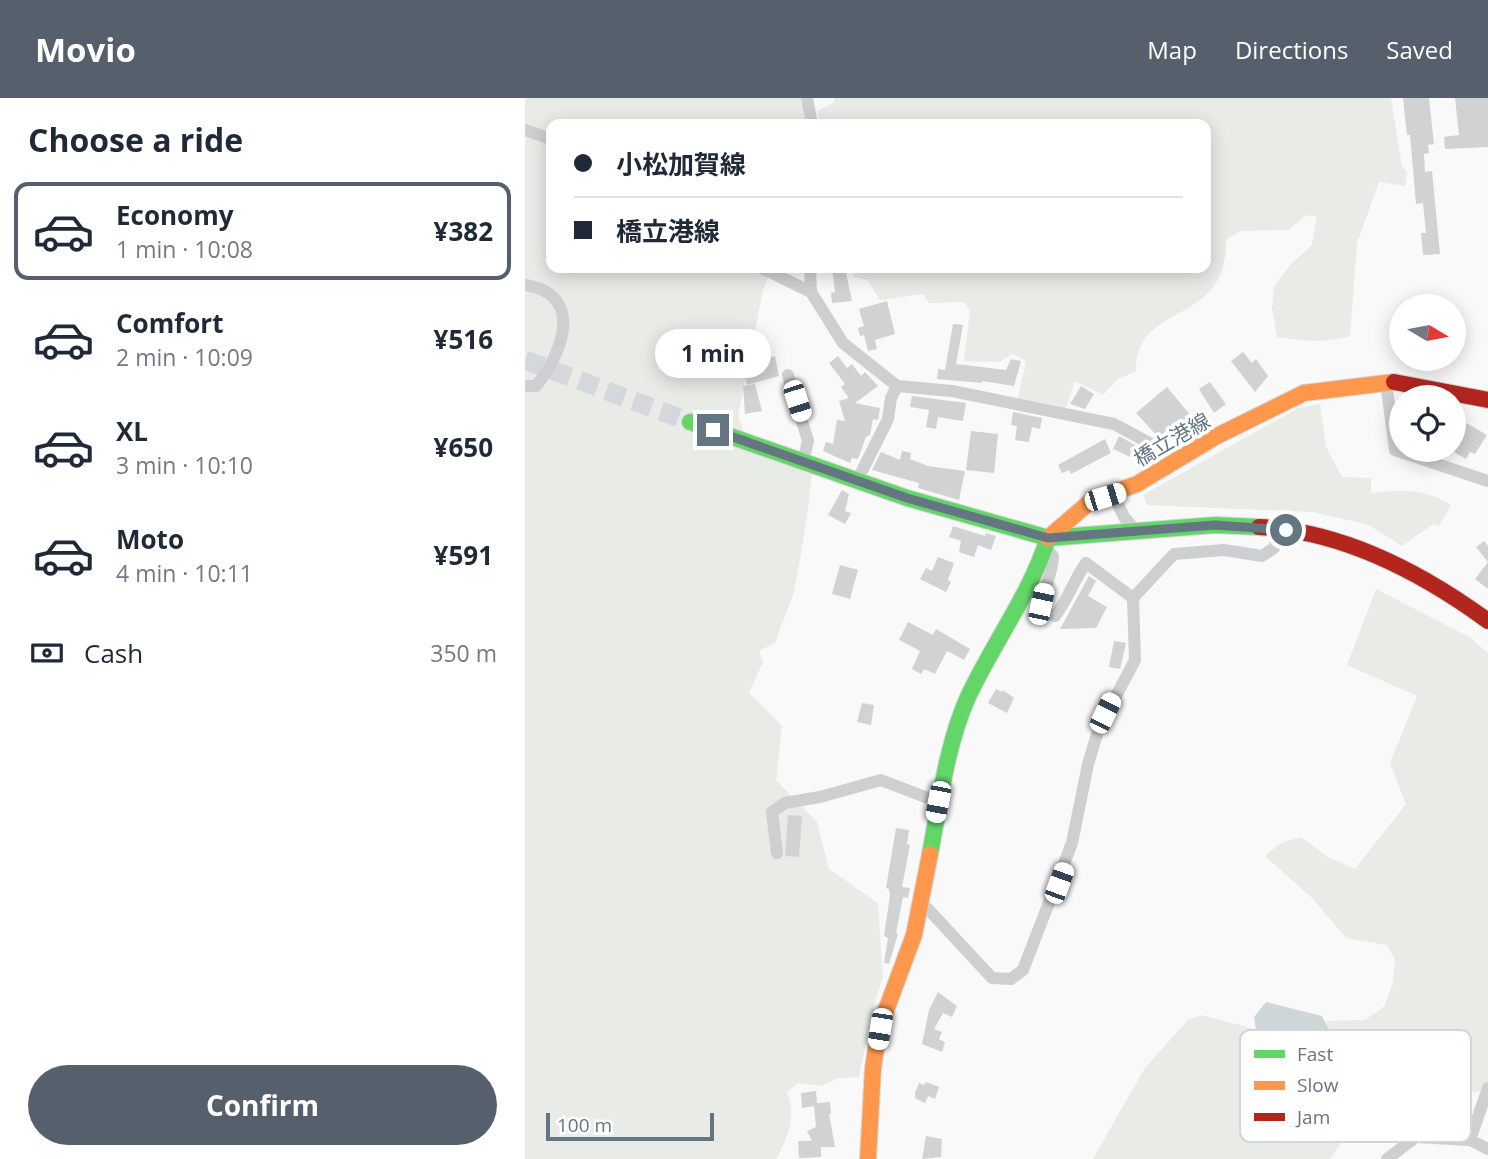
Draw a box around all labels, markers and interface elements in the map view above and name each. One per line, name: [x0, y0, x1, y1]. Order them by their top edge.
text: Movio: [35, 27, 136, 72]
text: Map: [1147, 33, 1197, 66]
text: Directions: [1235, 33, 1348, 66]
text: Saved: [1386, 33, 1453, 66]
text: Choose a ride: [28, 118, 243, 161]
text: 小松加賀線: [616, 146, 746, 182]
text: Economy: [116, 197, 234, 233]
icon: car: [32, 200, 95, 263]
text: ¥382: [434, 213, 493, 249]
text: 橋立港線: [616, 213, 720, 249]
text: 1 min · 10:08: [116, 233, 253, 265]
north arrow: [1389, 294, 1467, 371]
map controls: [1389, 294, 1466, 462]
text: Comfort: [116, 305, 223, 341]
icon: car: [32, 308, 95, 371]
text: ¥516: [434, 321, 493, 357]
callout: 1 min: [655, 328, 771, 378]
text: 1 min: [681, 337, 745, 369]
text: 2 min · 10:09: [116, 341, 253, 373]
car: [781, 378, 814, 424]
button: locate: [1389, 385, 1466, 462]
street label: 橋立港線: [1128, 406, 1215, 472]
text: XL: [116, 413, 148, 449]
route end: [697, 414, 729, 446]
icon: car: [32, 416, 95, 479]
text: ¥650: [434, 429, 493, 465]
text: 3 min · 10:10: [116, 449, 253, 481]
car: [1082, 481, 1129, 513]
route start: [1270, 514, 1302, 546]
text: Moto: [116, 521, 184, 557]
icon: car: [32, 524, 95, 587]
text: ¥591: [434, 537, 493, 573]
text: 4 min · 10:11: [116, 557, 253, 589]
car: [1027, 581, 1056, 627]
icon: cash: [28, 634, 66, 672]
text: Cash: [84, 635, 143, 671]
text: 350 m: [430, 637, 497, 669]
car: [1087, 690, 1124, 736]
car: [924, 779, 953, 825]
car: [1042, 860, 1077, 906]
car: [867, 1007, 894, 1051]
legend: [1240, 1030, 1471, 1142]
text: Fast: [1297, 1041, 1333, 1067]
button: Confirm: [28, 1065, 497, 1145]
text: Slow: [1297, 1072, 1339, 1098]
text: Jam: [1295, 1104, 1330, 1130]
scale bar: [546, 1110, 714, 1142]
text: 100 m: [557, 1112, 612, 1138]

